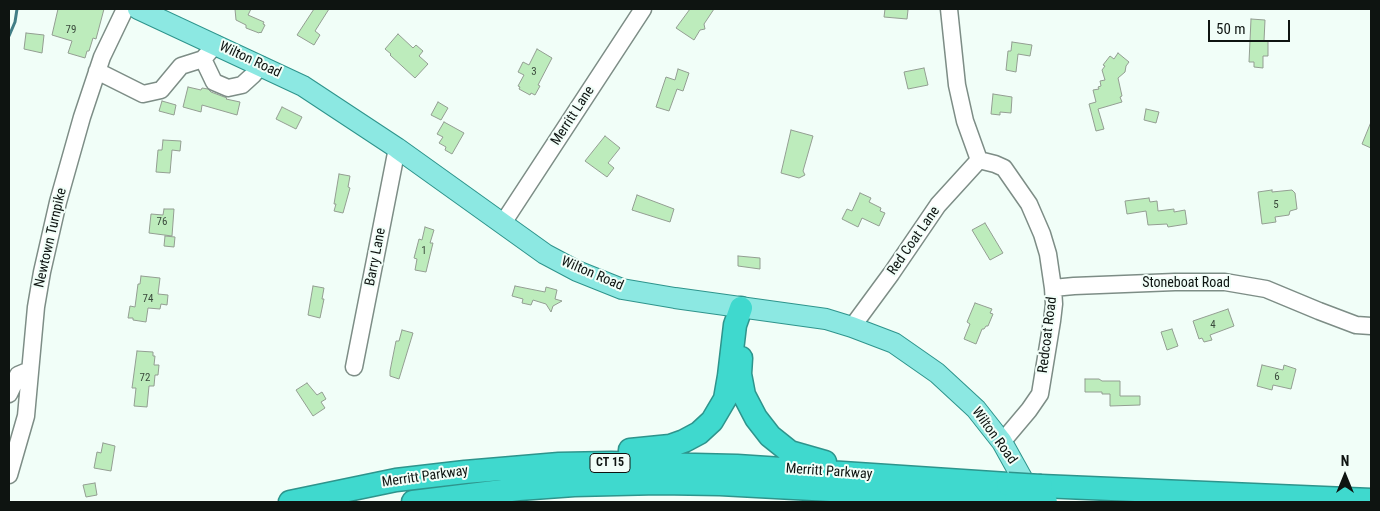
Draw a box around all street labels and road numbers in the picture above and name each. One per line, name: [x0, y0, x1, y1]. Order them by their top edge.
street label: Wilton Road: [216, 38, 284, 82]
street label: Merritt Lane: [548, 83, 598, 149]
street label: Newtown Turnpike: [31, 187, 71, 289]
street label: Red Coat Lane: [884, 203, 944, 279]
street label: Barry Lane: [362, 227, 390, 287]
street label: Wilton Road: [558, 253, 626, 295]
street label: Stoneboat Road: [1142, 275, 1230, 291]
street label: Redcoat Road: [1035, 296, 1061, 374]
street label: Wilton Road: [968, 404, 1020, 468]
road number: CT 15: [590, 453, 630, 472]
street label: Merritt Parkway: [785, 461, 873, 483]
street label: Merritt Parkway: [381, 463, 469, 491]

